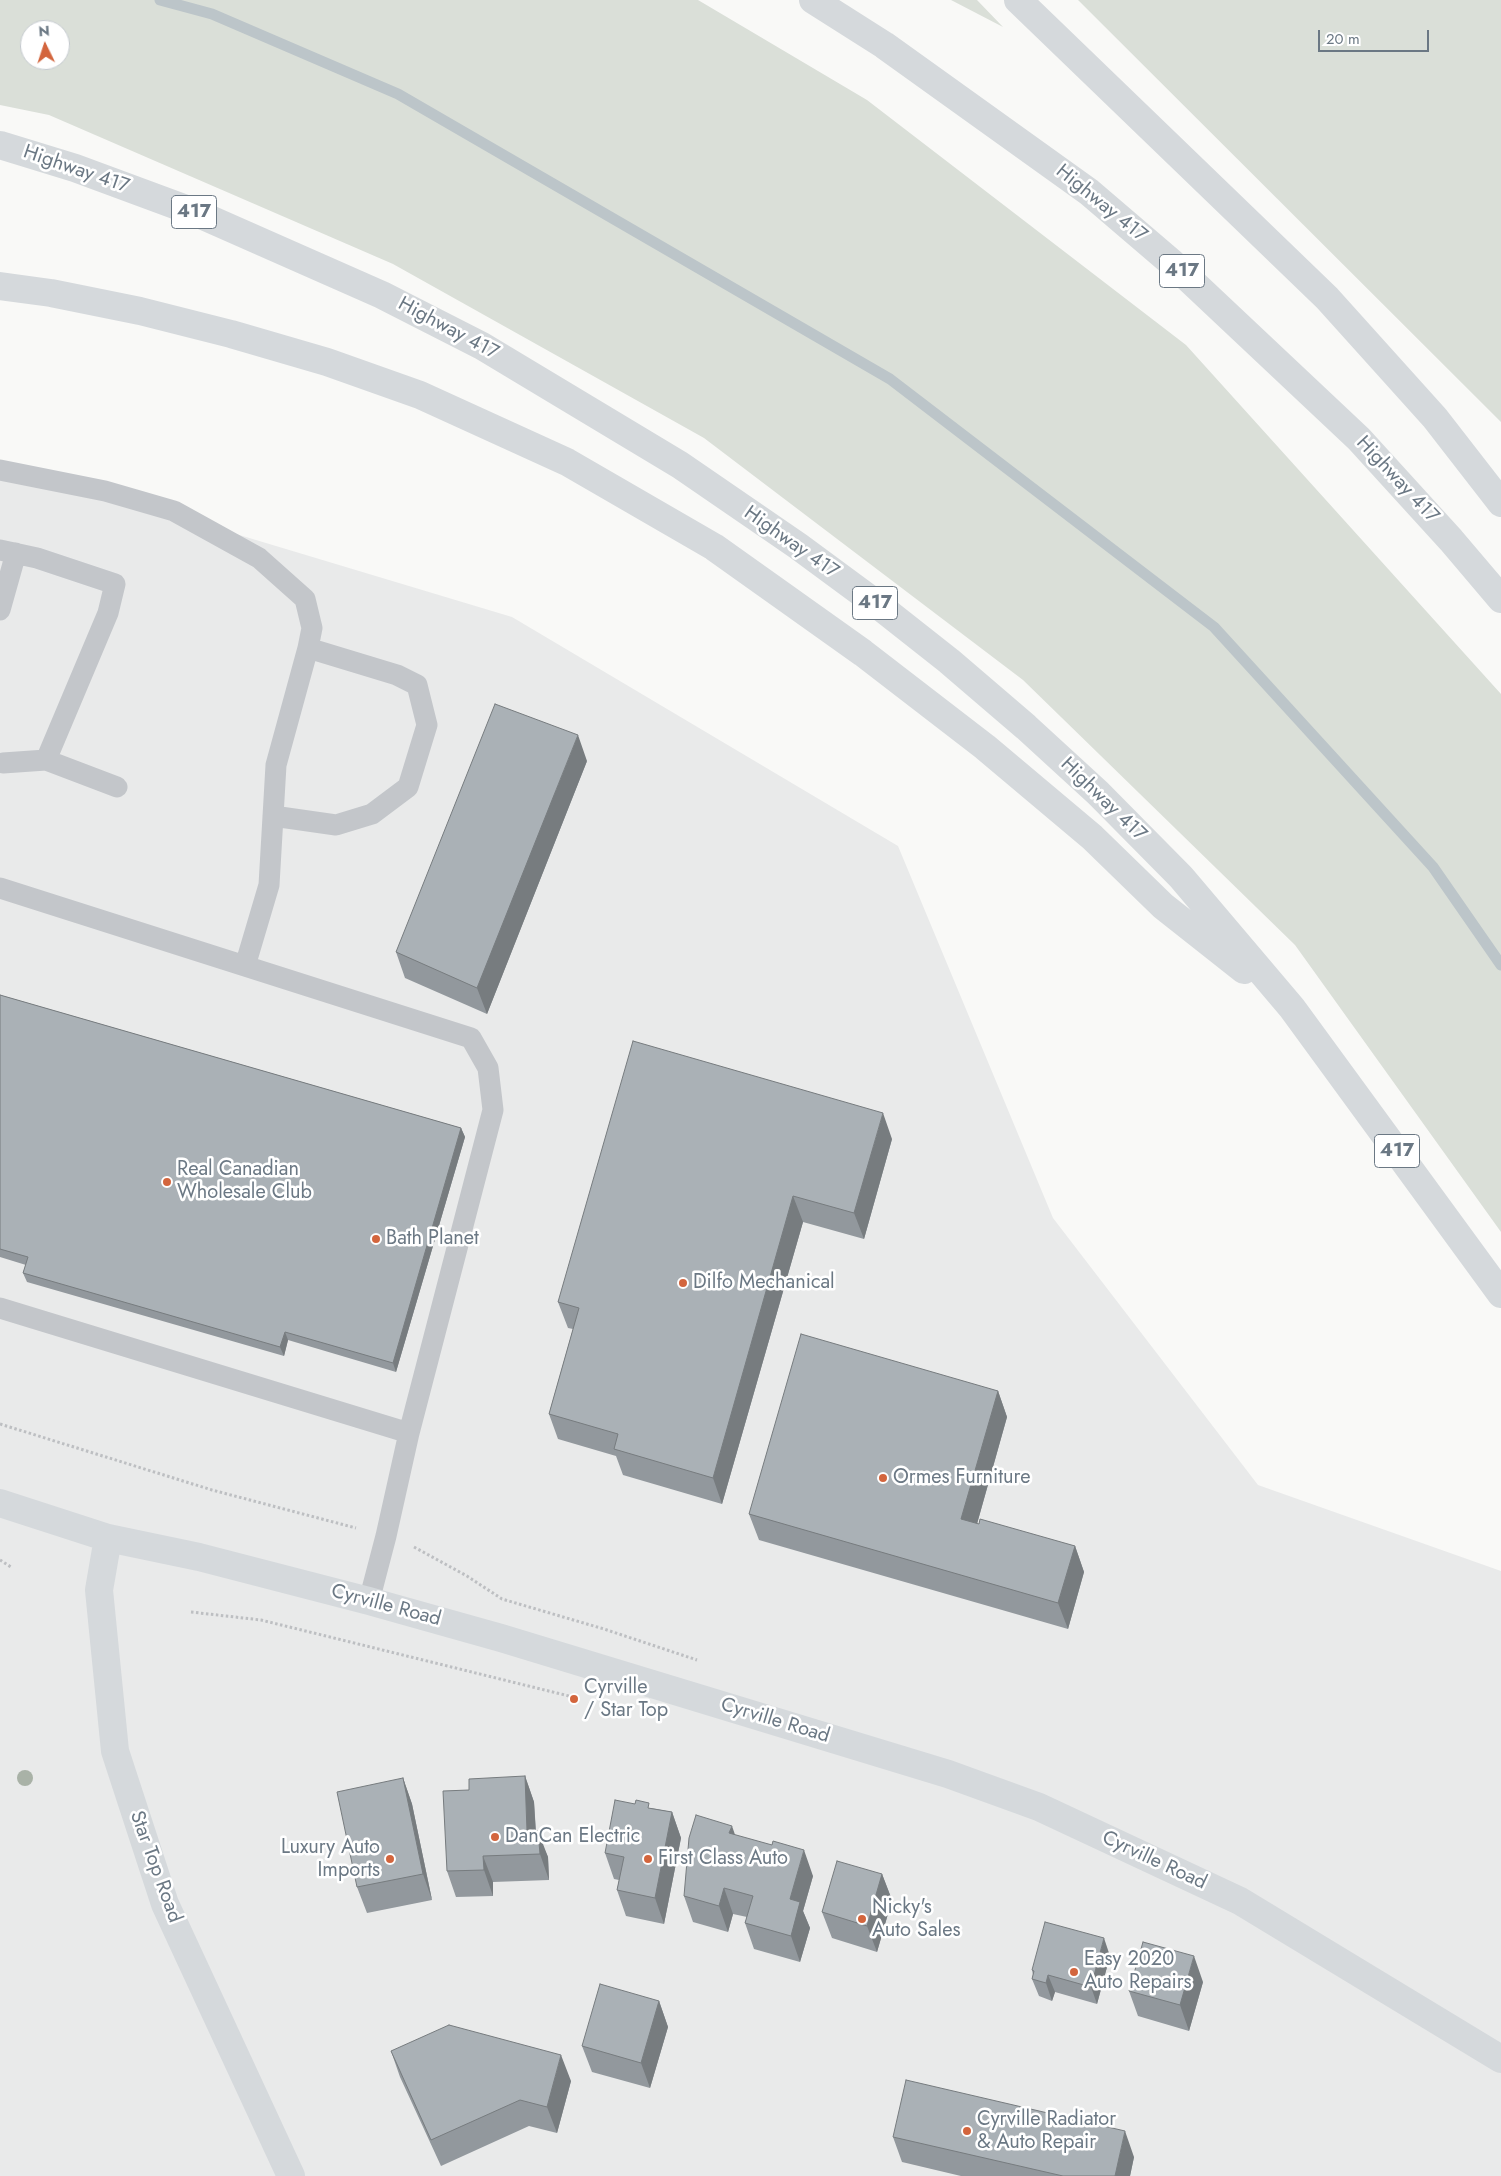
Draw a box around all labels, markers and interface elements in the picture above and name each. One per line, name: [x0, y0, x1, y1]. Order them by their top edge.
north arrow: [20, 20, 70, 70]
scale bar: [1321, 20, 1432, 52]
text: N: [38, 21, 50, 41]
text: 20 m: [1326, 28, 1360, 50]
street label: Highway 417: [20, 141, 132, 199]
street label: Highway 417: [1051, 160, 1151, 248]
road number: 417: [172, 196, 216, 228]
road number: 417: [1160, 255, 1204, 288]
street label: Highway 417: [394, 292, 502, 366]
street label: Highway 417: [1351, 431, 1443, 529]
street label: Highway 417: [739, 502, 843, 584]
road number: 417: [852, 586, 898, 620]
street label: Highway 417: [1055, 753, 1151, 847]
road number: 417: [1374, 1134, 1420, 1168]
place label: Real Canadian Wholesale Club: [177, 1158, 312, 1205]
marker: Real Canadian Wholesale Club: [161, 1176, 173, 1188]
place label: Bath Planet: [386, 1227, 479, 1251]
marker: Bath Planet: [370, 1233, 382, 1245]
place label: Dilfo Mechanical: [693, 1271, 835, 1295]
marker: Dilfo Mechanical: [677, 1277, 689, 1289]
place label: Ormes Furniture: [893, 1466, 1030, 1490]
marker: Ormes Furniture: [877, 1472, 889, 1484]
street label: Cyrville Road: [329, 1580, 443, 1632]
place label: Cyrville / Star Top: [584, 1676, 668, 1723]
marker: Cyrville / Star Top: [568, 1693, 580, 1705]
street label: Cyrville Road: [718, 1693, 832, 1749]
street label: Star Top Road: [124, 1808, 186, 1926]
place label: DanCan Electric: [505, 1825, 640, 1849]
street label: Cyrville Road: [1098, 1826, 1210, 1896]
marker: DanCan Electric: [489, 1831, 501, 1843]
place label: Luxury Auto Imports: [281, 1836, 380, 1883]
place label: First Class Auto: [658, 1847, 788, 1871]
marker: Luxury Auto Imports: [384, 1853, 396, 1865]
marker: First Class Auto: [642, 1853, 654, 1865]
place label: Nicky's Auto Sales: [872, 1896, 961, 1943]
marker: Nicky's Auto Sales: [856, 1913, 868, 1925]
place label: Easy 2020 Auto Repairs: [1084, 1948, 1192, 1995]
marker: Easy 2020 Auto Repairs: [1068, 1966, 1080, 1978]
place label: Cyrville Radiator & Auto Repair: [977, 2108, 1116, 2155]
marker: Cyrville Radiator & Auto Repair: [961, 2125, 973, 2137]

